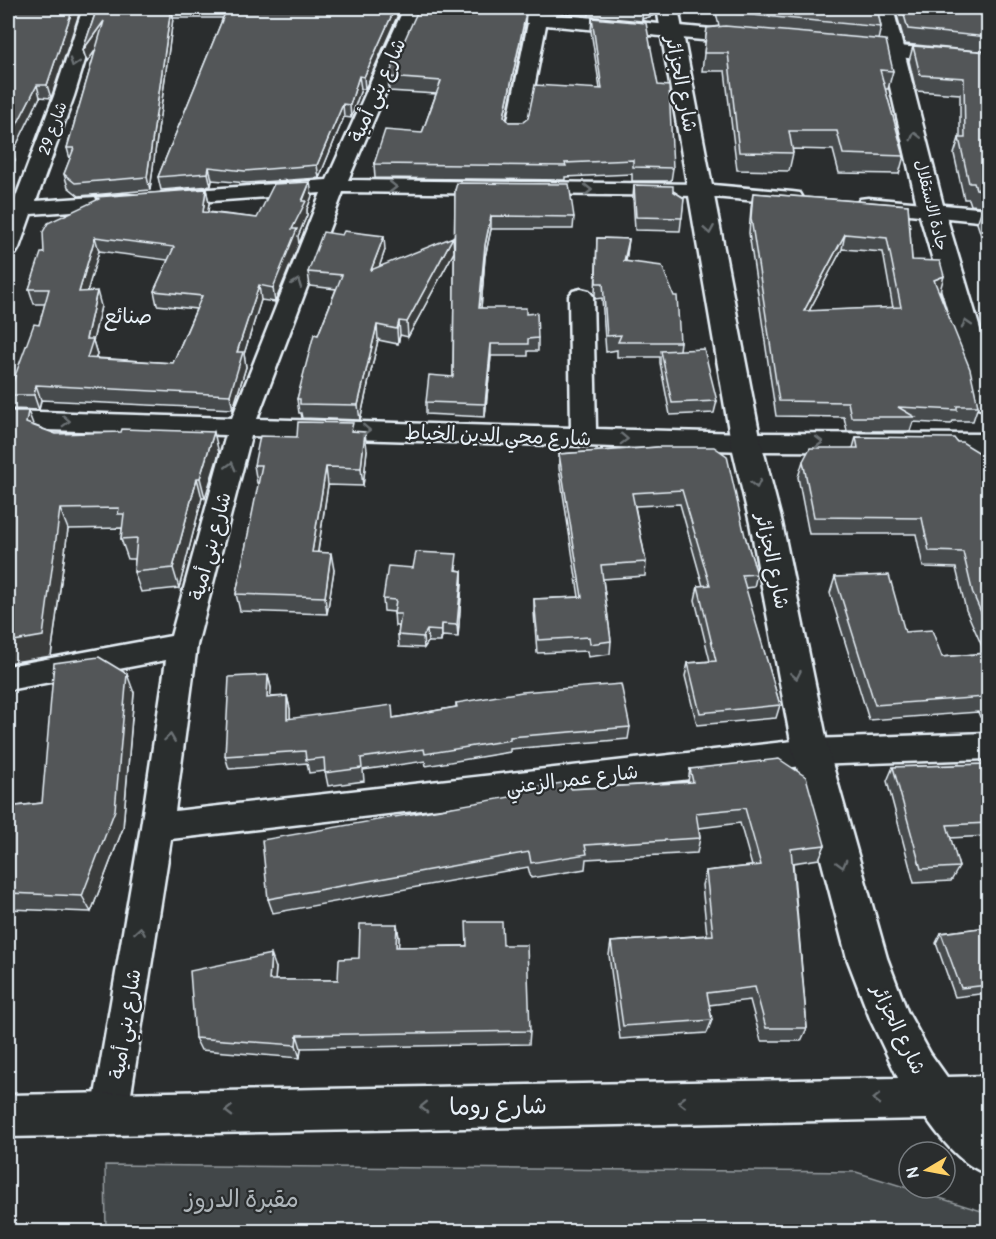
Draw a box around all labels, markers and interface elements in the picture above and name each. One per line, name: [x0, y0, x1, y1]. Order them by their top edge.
street label: شارع الجزائر: [659, 32, 703, 135]
street label: شارع بني أمية: [343, 34, 416, 148]
one-way arrow: [69, 57, 82, 68]
street label: شارع 29: [34, 99, 73, 158]
one-way arrow: [909, 132, 922, 142]
street label: جادة الاستقلال: [910, 158, 952, 253]
one-way arrow: [389, 181, 398, 194]
one-way arrow: [584, 184, 593, 196]
one-way arrow: [702, 225, 715, 235]
one-way arrow: [290, 278, 302, 289]
district label: صنائع: [104, 303, 152, 331]
one-way arrow: [961, 319, 973, 330]
one-way arrow: [61, 415, 70, 428]
street label: شارع محي الدين الخياط: [404, 420, 592, 456]
one-way arrow: [361, 424, 370, 437]
one-way arrow: [619, 432, 628, 445]
one-way arrow: [814, 436, 823, 448]
one-way arrow: [224, 462, 236, 472]
one-way arrow: [749, 478, 762, 488]
street label: شارع بني أمية: [184, 489, 242, 604]
street label: شارع الجزائر: [749, 509, 795, 612]
one-way arrow: [789, 669, 802, 679]
one-way arrow: [163, 734, 175, 743]
street label: شارع عمر الزعني: [505, 759, 640, 805]
one-way arrow: [834, 859, 847, 869]
one-way arrow: [133, 926, 146, 936]
street label: شارع بني أمية: [104, 967, 151, 1082]
street label: شارع الجزائر: [864, 978, 931, 1079]
street label: شارع روما: [449, 1091, 547, 1124]
one-way arrow: [872, 1093, 881, 1105]
one-way arrow: [677, 1096, 686, 1109]
one-way arrow: [419, 1101, 428, 1113]
one-way arrow: [224, 1105, 233, 1117]
north arrow: [897, 1140, 957, 1200]
text: N: [902, 1165, 924, 1179]
park label: مقبرة الدروز: [183, 1185, 299, 1214]

